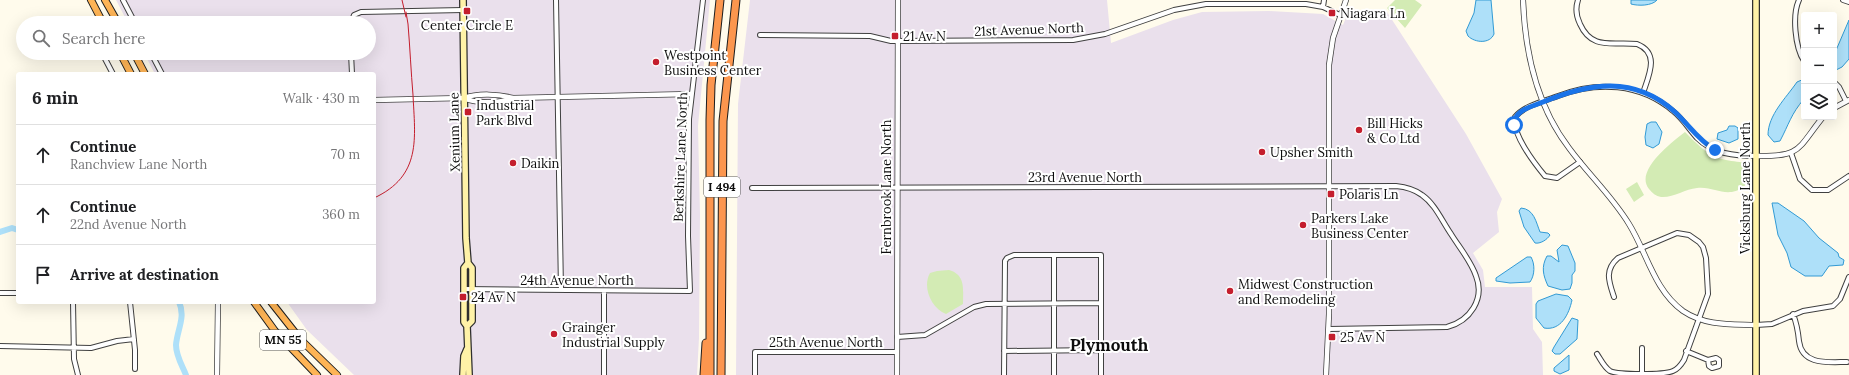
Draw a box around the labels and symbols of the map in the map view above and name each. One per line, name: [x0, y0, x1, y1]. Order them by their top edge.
place label: Niagara Ln: [1340, 5, 1405, 22]
marker: Center Circle E: [462, 6, 472, 16]
marker: Niagara Ln: [1327, 8, 1337, 18]
place label: Center Circle E: [421, 17, 513, 34]
street label: 21st Avenue North: [974, 19, 1084, 40]
place label: 21 Av N: [903, 28, 946, 45]
marker: 21 Av N: [890, 31, 900, 41]
place label: Westpoint Business Center: [664, 47, 762, 79]
marker: Westpoint Business Center: [651, 57, 661, 67]
street label: Xenium Lane: [445, 92, 464, 172]
street label: Berkshire Lane North: [670, 92, 691, 222]
place label: Industrial Park Blvd: [476, 97, 535, 129]
marker: Industrial Park Blvd: [463, 107, 473, 117]
place label: Bill Hicks & Co Ltd: [1367, 115, 1423, 147]
route start: [1505, 116, 1523, 134]
street label: Fernbrook Lane North: [878, 119, 895, 255]
street label: Vicksburg Lane North: [1737, 122, 1754, 255]
marker: Bill Hicks & Co Ltd: [1354, 125, 1364, 135]
route end: [1706, 141, 1724, 159]
place label: Upsher Smith: [1270, 144, 1353, 161]
marker: Upsher Smith: [1257, 147, 1267, 157]
place label: Daikin: [521, 155, 560, 172]
marker: Daikin: [508, 158, 518, 168]
street label: 23rd Avenue North: [1028, 169, 1142, 186]
road number: I 494: [704, 177, 740, 197]
place label: Polaris Ln: [1339, 186, 1399, 203]
marker: Polaris Ln: [1326, 189, 1336, 199]
place label: Parkers Lake Business Center: [1311, 210, 1409, 242]
marker: Parkers Lake Business Center: [1298, 220, 1308, 230]
street label: 24th Avenue North: [520, 272, 634, 289]
place label: Midwest Construction and Remodeling: [1238, 276, 1373, 308]
marker: Midwest Construction and Remodeling: [1225, 286, 1235, 296]
place label: 24 Av N: [471, 289, 516, 306]
marker: 24 Av N: [458, 292, 468, 302]
place label: Grainger Industrial Supply: [562, 319, 665, 351]
marker: Grainger Industrial Supply: [549, 329, 559, 339]
place label: 25 Av N: [1340, 329, 1385, 346]
road number: MN 55: [260, 330, 306, 350]
marker: 25 Av N: [1327, 332, 1337, 342]
street label: 25th Avenue North: [769, 334, 883, 351]
district label: Plymouth: [1070, 334, 1149, 356]

